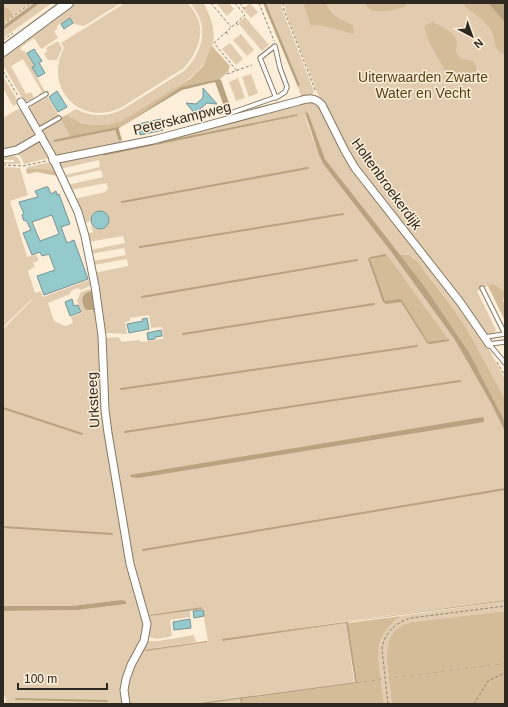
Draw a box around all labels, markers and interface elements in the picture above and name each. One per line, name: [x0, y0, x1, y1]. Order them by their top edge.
north arrow: [452, 16, 492, 56]
text: N: [472, 36, 485, 51]
park label: Uiterwaarden Zwarte Water en Vecht: [358, 69, 488, 101]
street label: Peterskampweg: [131, 98, 233, 138]
street label: Holtenbroekerdijk: [349, 135, 426, 234]
street label: Urksteeg: [84, 372, 102, 428]
scale bar: [18, 665, 107, 691]
text: 100 m: [24, 672, 57, 686]

